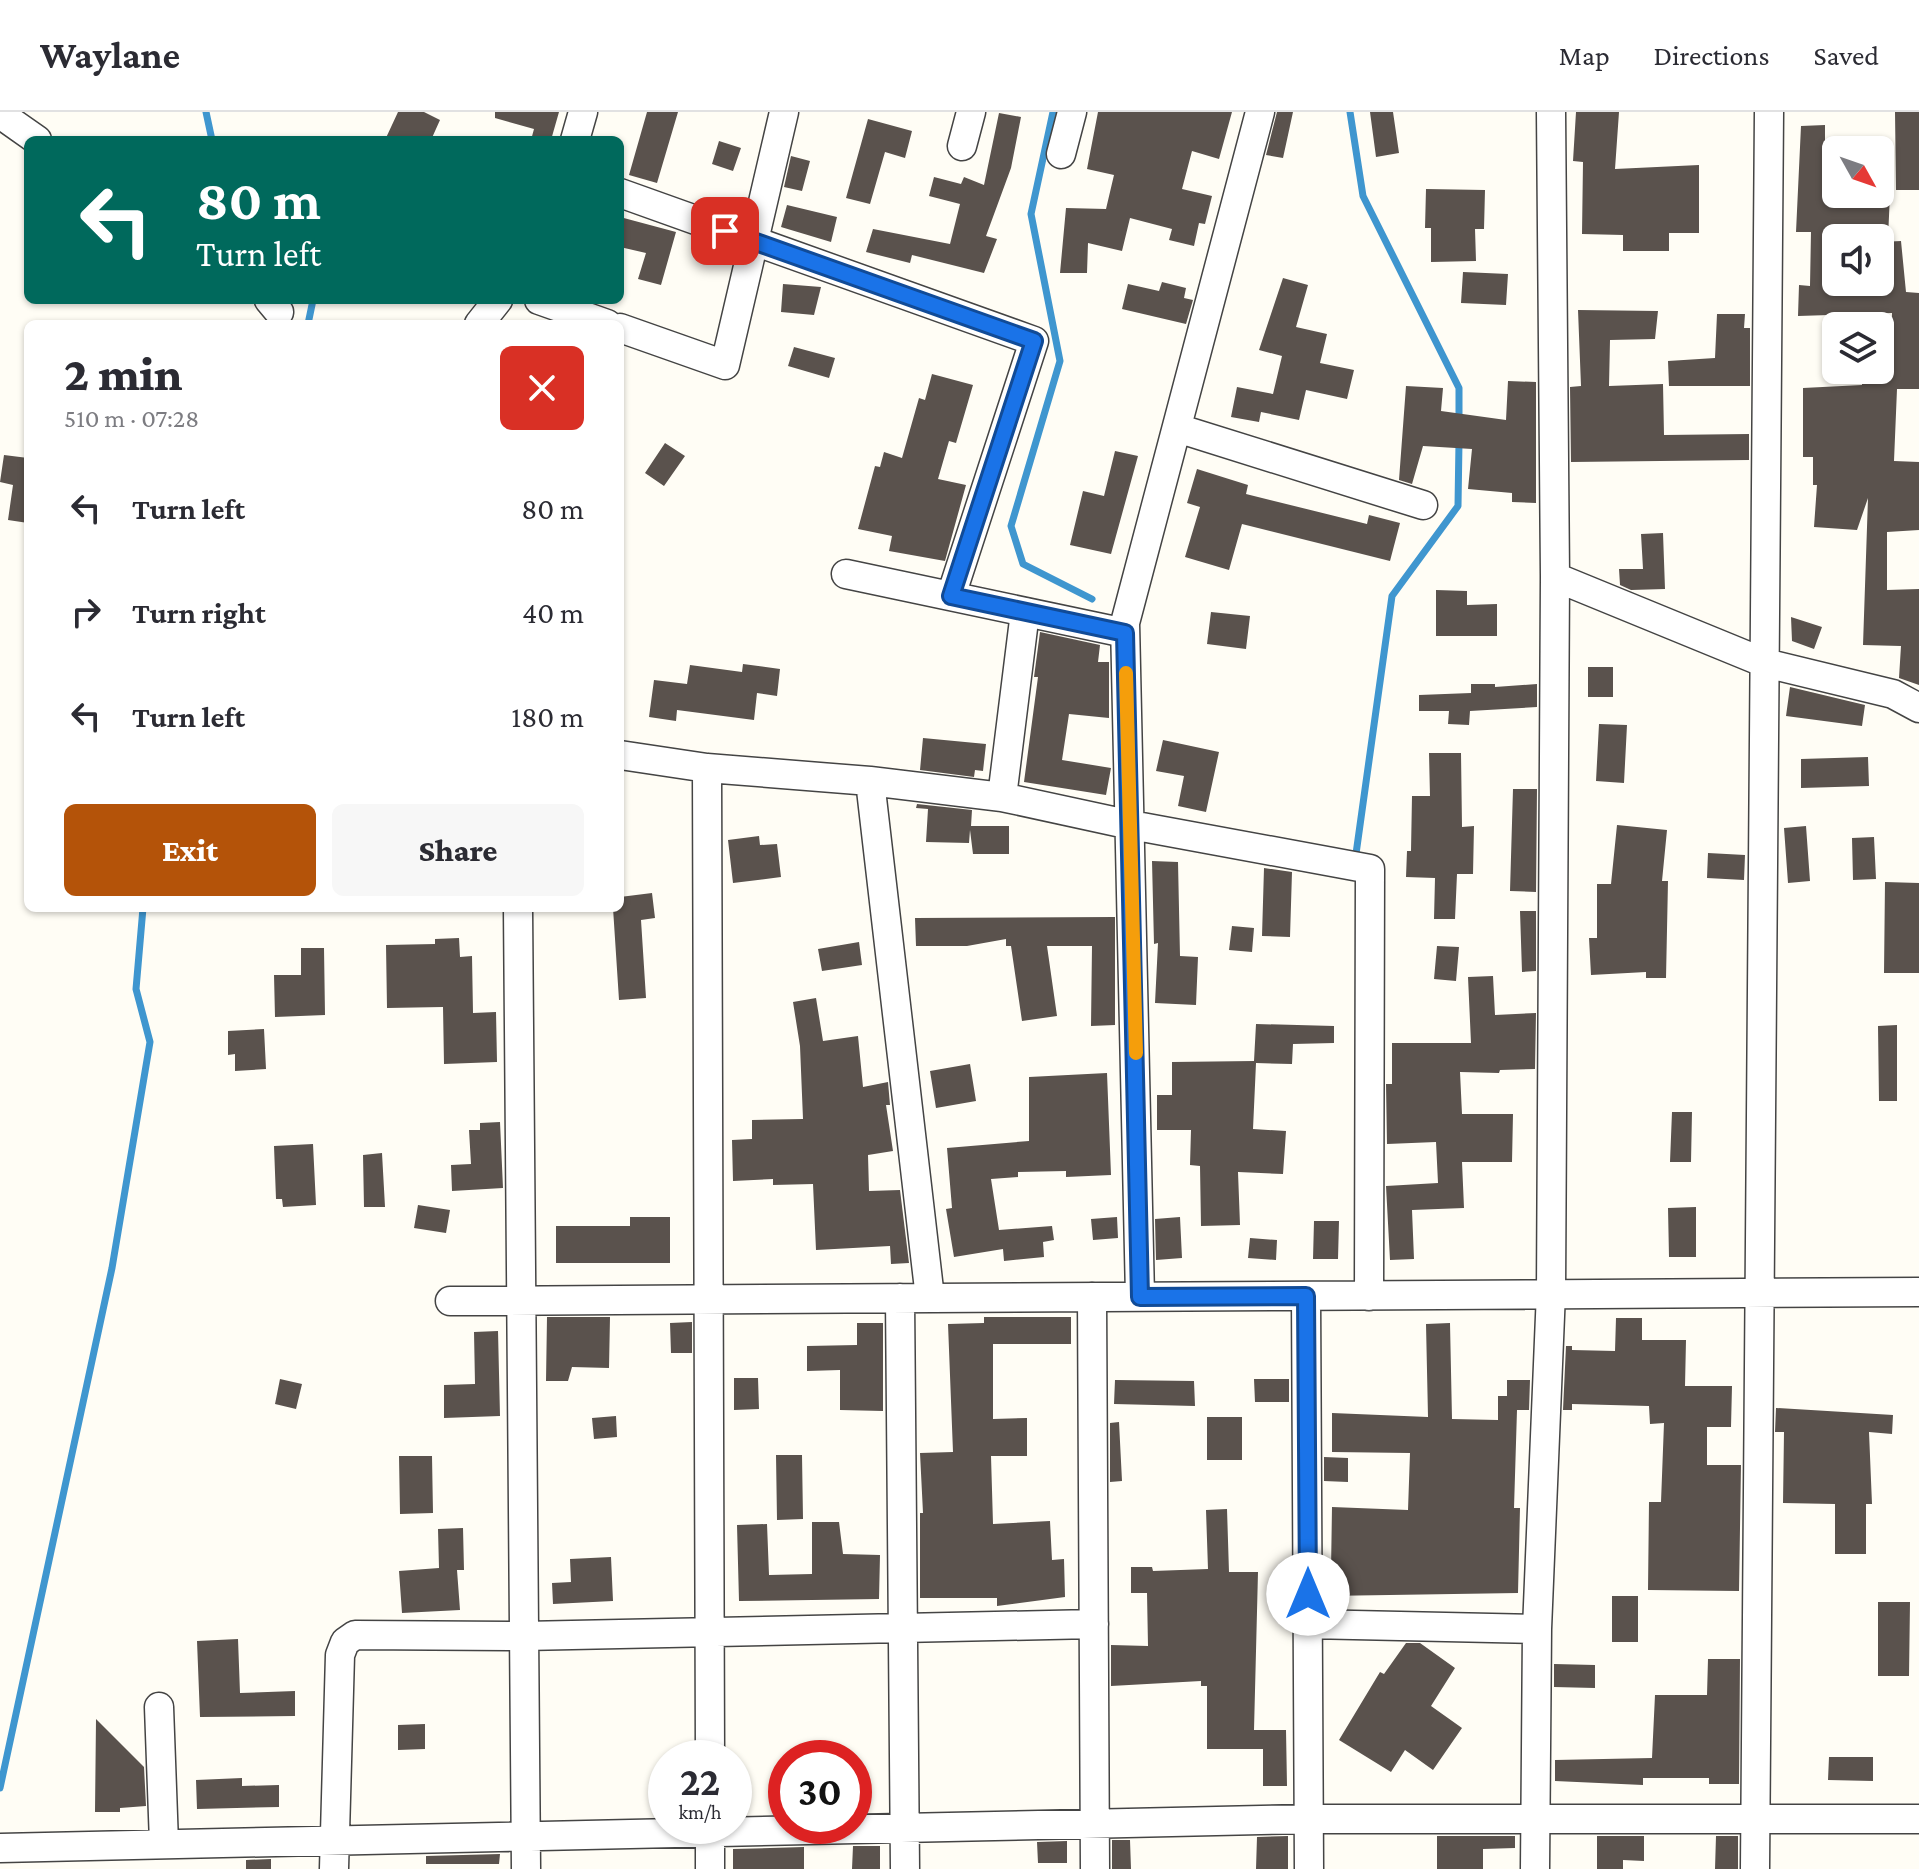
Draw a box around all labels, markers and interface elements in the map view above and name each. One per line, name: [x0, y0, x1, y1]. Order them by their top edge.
text: Waylane: [40, 34, 180, 76]
text: Map: [1559, 40, 1610, 71]
text: Directions: [1654, 40, 1769, 71]
text: Saved: [1813, 40, 1879, 71]
north arrow: [1822, 136, 1894, 208]
map controls: [1822, 136, 1894, 384]
icon: left: [64, 168, 168, 272]
text: 80 m: [196, 169, 321, 231]
pin: [691, 197, 759, 265]
icon: arrive: [703, 209, 747, 253]
button: sound: [1822, 224, 1894, 296]
text: Turn left: [196, 234, 321, 274]
button: layers: [1822, 312, 1894, 384]
button: close: [500, 346, 584, 430]
text: 2 min: [64, 347, 183, 400]
text: 510 m · 07:28: [64, 404, 199, 433]
icon: left: [64, 486, 108, 530]
text: Turn left: [132, 492, 245, 525]
text: 80 m: [521, 492, 584, 525]
icon: right: [64, 590, 108, 634]
text: Turn right: [132, 596, 266, 629]
text: 40 m: [522, 596, 584, 629]
icon: left: [64, 694, 108, 738]
text: Turn left: [132, 700, 245, 733]
text: 180 m: [511, 700, 584, 733]
button: Exit: [64, 804, 316, 896]
button: Share: [332, 804, 584, 896]
position arrow: [1266, 1552, 1350, 1636]
speed limit sign: 30: [768, 1740, 872, 1844]
text: 22: [680, 1759, 720, 1804]
text: km/h: [678, 1801, 722, 1823]

